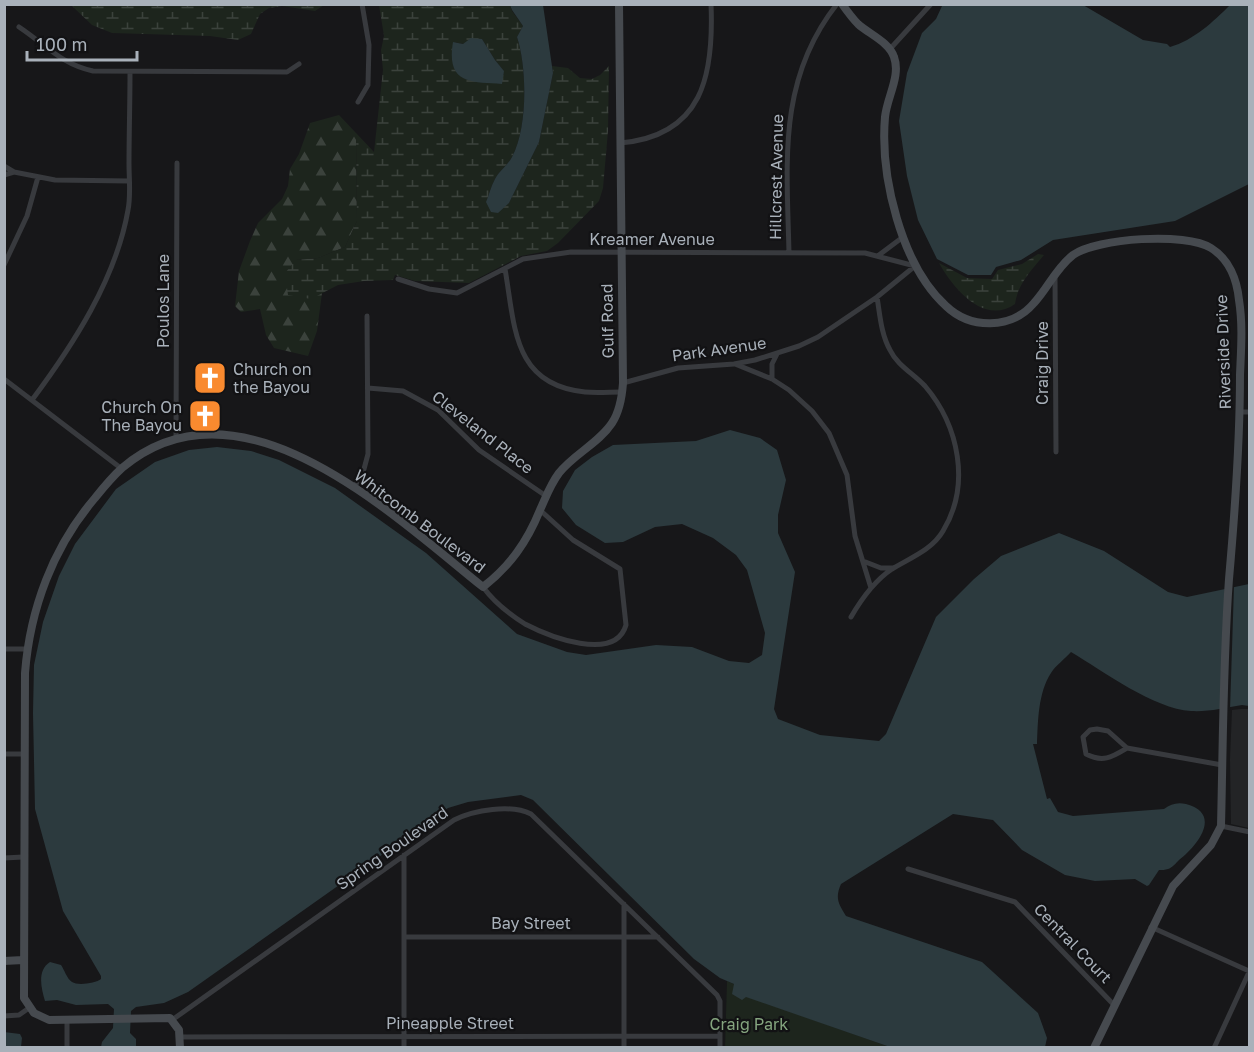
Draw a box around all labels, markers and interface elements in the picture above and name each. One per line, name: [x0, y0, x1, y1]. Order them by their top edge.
scale bar: [27, 24, 136, 62]
text: 100 m: [36, 33, 87, 55]
street label: Hillcrest Avenue: [765, 114, 787, 240]
street label: Kreamer Avenue: [589, 229, 715, 249]
street label: Poulos Lane: [153, 254, 173, 348]
street label: Gulf Road: [596, 283, 618, 359]
street label: Riverside Drive: [1211, 294, 1235, 410]
street label: Craig Drive: [1032, 321, 1052, 405]
street label: Park Avenue: [671, 332, 767, 366]
place label: Church on the Bayou: [233, 359, 311, 397]
church icon: Church on the Bayou: [192, 360, 228, 396]
street label: Cleveland Place: [428, 386, 538, 478]
place label: Church On The Bayou: [101, 397, 182, 435]
church icon: Church On The Bayou: [187, 398, 223, 434]
street label: Whitcomb Boulevard: [350, 465, 490, 577]
street label: Spring Boulevard: [332, 802, 452, 894]
street label: Central Court: [1030, 899, 1116, 987]
street label: Bay Street: [491, 913, 571, 933]
street label: Pineapple Street: [386, 1013, 514, 1033]
park label: Craig Park: [710, 1014, 788, 1034]

